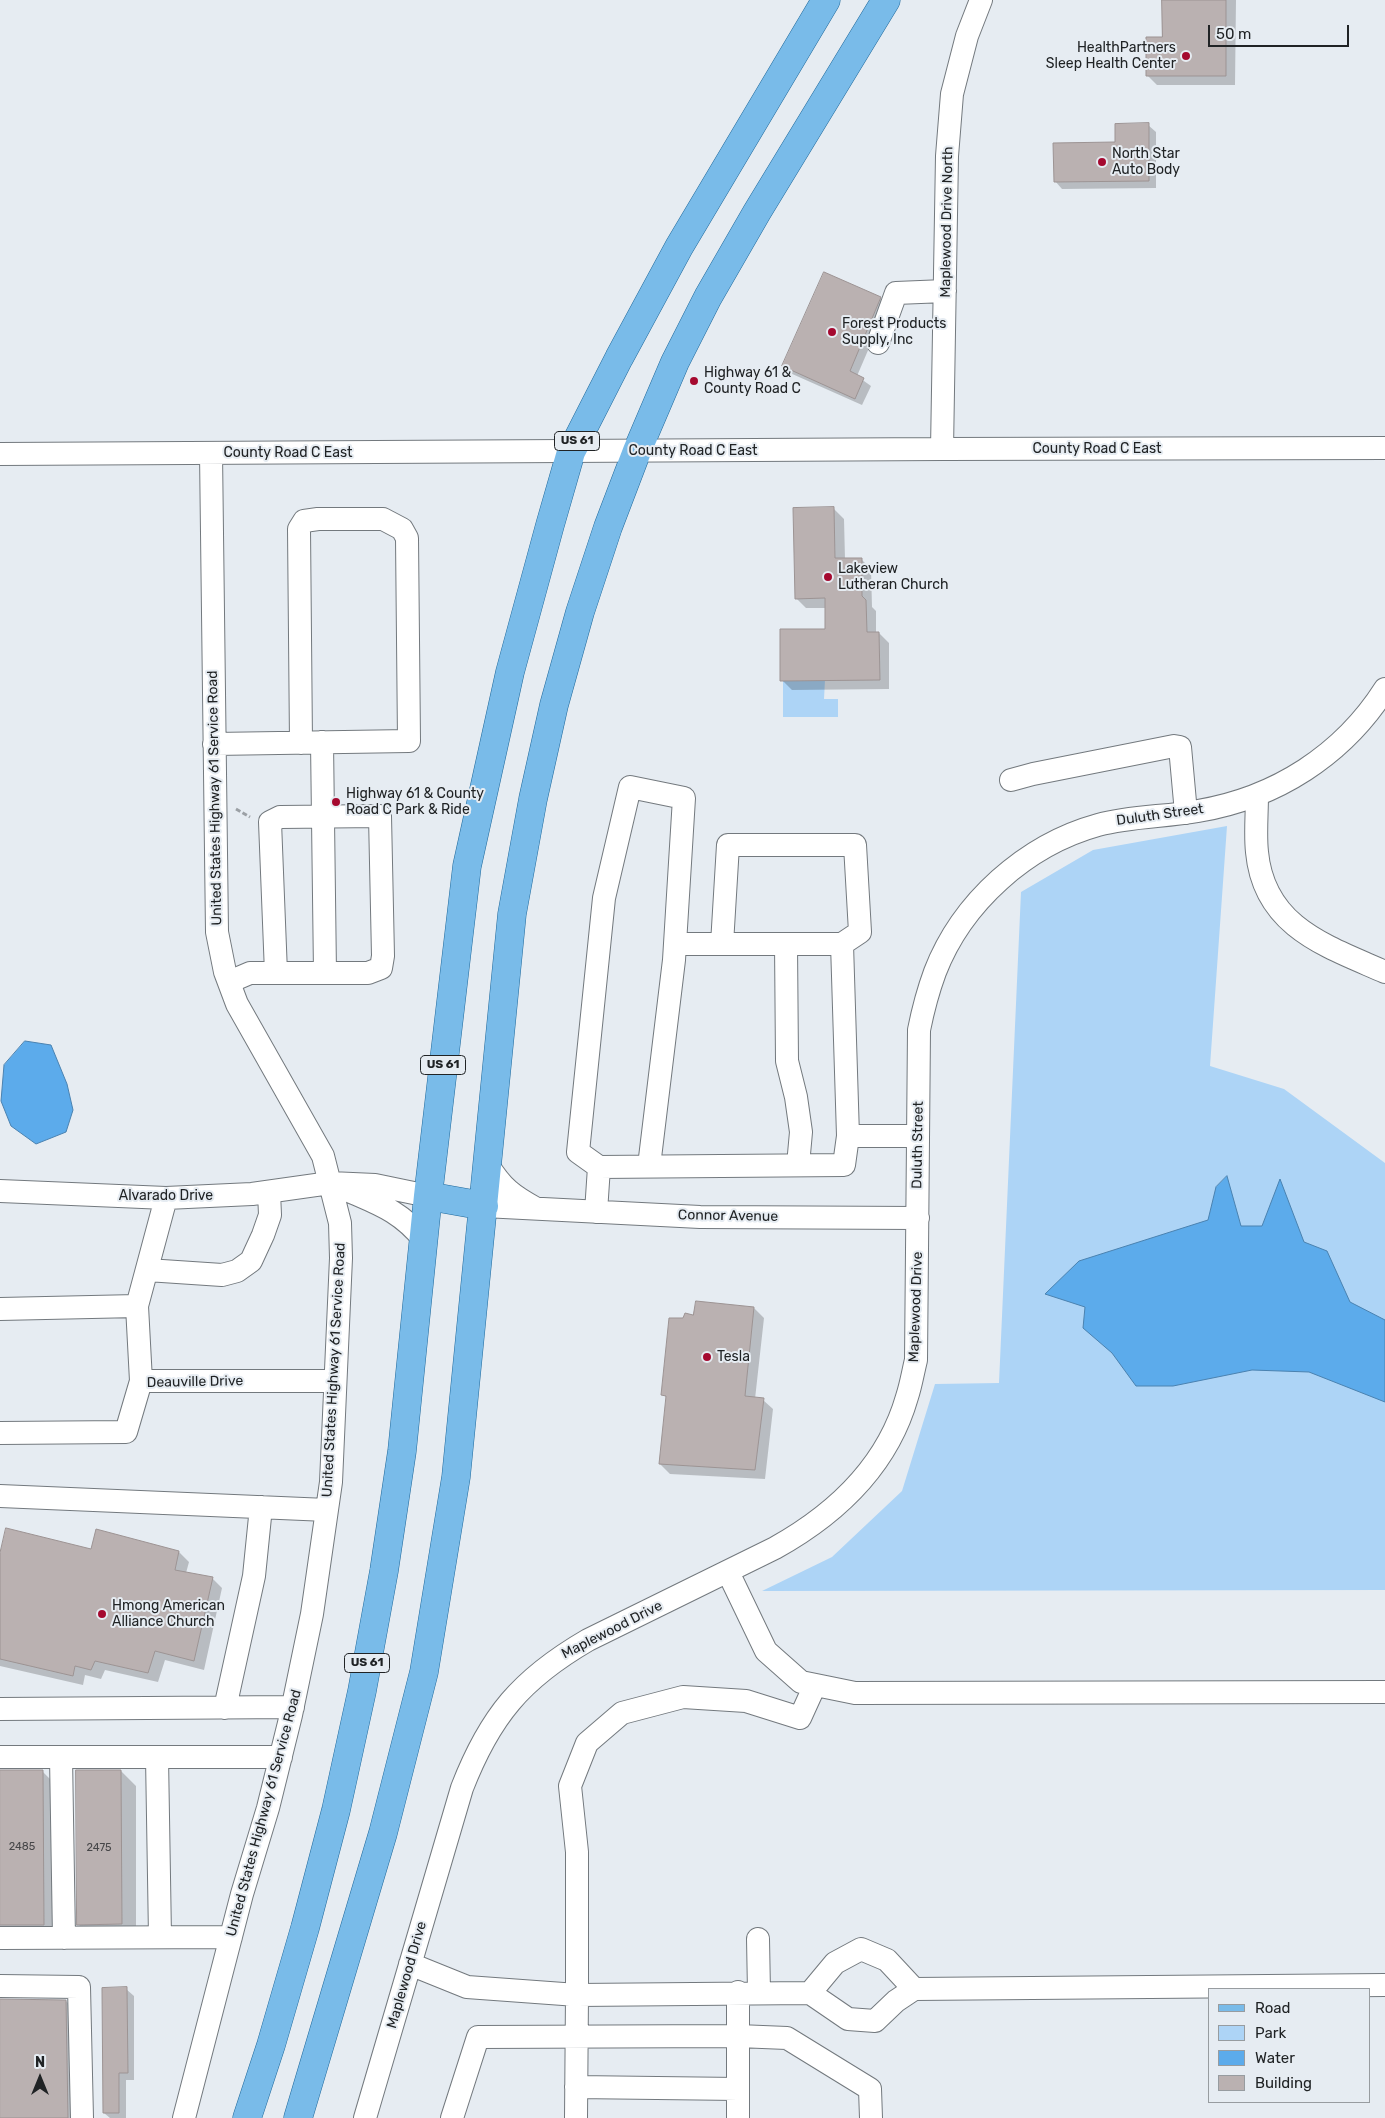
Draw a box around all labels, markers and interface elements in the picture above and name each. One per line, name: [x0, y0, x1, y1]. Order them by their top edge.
scale bar: [1210, 15, 1351, 47]
text: 50 m: [1216, 25, 1251, 43]
place label: HealthPartners Sleep Health Center: [1046, 40, 1176, 72]
marker: HealthPartners Sleep Health Center: [1180, 50, 1192, 62]
street label: Maplewood Drive North: [937, 146, 957, 298]
place label: North Star Auto Body: [1112, 146, 1180, 178]
marker: North Star Auto Body: [1096, 156, 1108, 168]
place label: Forest Products Supply, Inc: [842, 316, 946, 348]
marker: Forest Products Supply, Inc: [826, 326, 838, 338]
place label: Highway 61 & County Road C: [704, 365, 801, 398]
marker: Highway 61 & County Road C: [688, 375, 700, 387]
road number: US 61: [554, 432, 600, 451]
street label: County Road C East: [1033, 441, 1161, 457]
street label: County Road C East: [629, 443, 757, 459]
street label: County Road C East: [224, 445, 352, 461]
place label: Lakeview Lutheran Church: [838, 561, 948, 594]
marker: Lakeview Lutheran Church: [822, 571, 834, 583]
street label: United States Highway 61 Service Road: [204, 670, 226, 926]
place label: Highway 61 & County Road C Park & Ride: [346, 786, 484, 819]
marker: Highway 61 & County Road C Park & Ride: [330, 796, 342, 808]
street label: Duluth Street: [1115, 801, 1205, 829]
road number: US 61: [420, 1056, 466, 1074]
street label: Duluth Street: [909, 1101, 927, 1189]
street label: Alvarado Drive: [119, 1188, 213, 1204]
street label: Connor Avenue: [678, 1207, 778, 1225]
street label: United States Highway 61 Service Road: [319, 1242, 349, 1498]
street label: Maplewood Drive: [906, 1251, 926, 1363]
place label: Tesla: [717, 1349, 750, 1365]
marker: Tesla: [701, 1351, 713, 1363]
street label: Deauville Drive: [147, 1373, 243, 1391]
street label: Maplewood Drive: [559, 1597, 665, 1663]
place label: Hmong American Alliance Church: [112, 1598, 225, 1630]
marker: Hmong American Alliance Church: [96, 1608, 108, 1620]
road number: US 61: [344, 1654, 390, 1672]
street label: United States Highway 61 Service Road: [223, 1688, 305, 1938]
house number: 2485: [9, 1840, 35, 1854]
house number: 2475: [86, 1841, 112, 1855]
street label: Maplewood Drive: [384, 1919, 430, 2031]
legend: [1208, 1988, 1370, 2103]
text: Road: [1255, 1999, 1291, 2017]
text: Park: [1255, 2024, 1286, 2042]
text: Water: [1255, 2049, 1295, 2067]
north arrow: [15, 2053, 65, 2103]
text: N: [35, 2054, 45, 2071]
text: Building: [1255, 2074, 1312, 2092]

